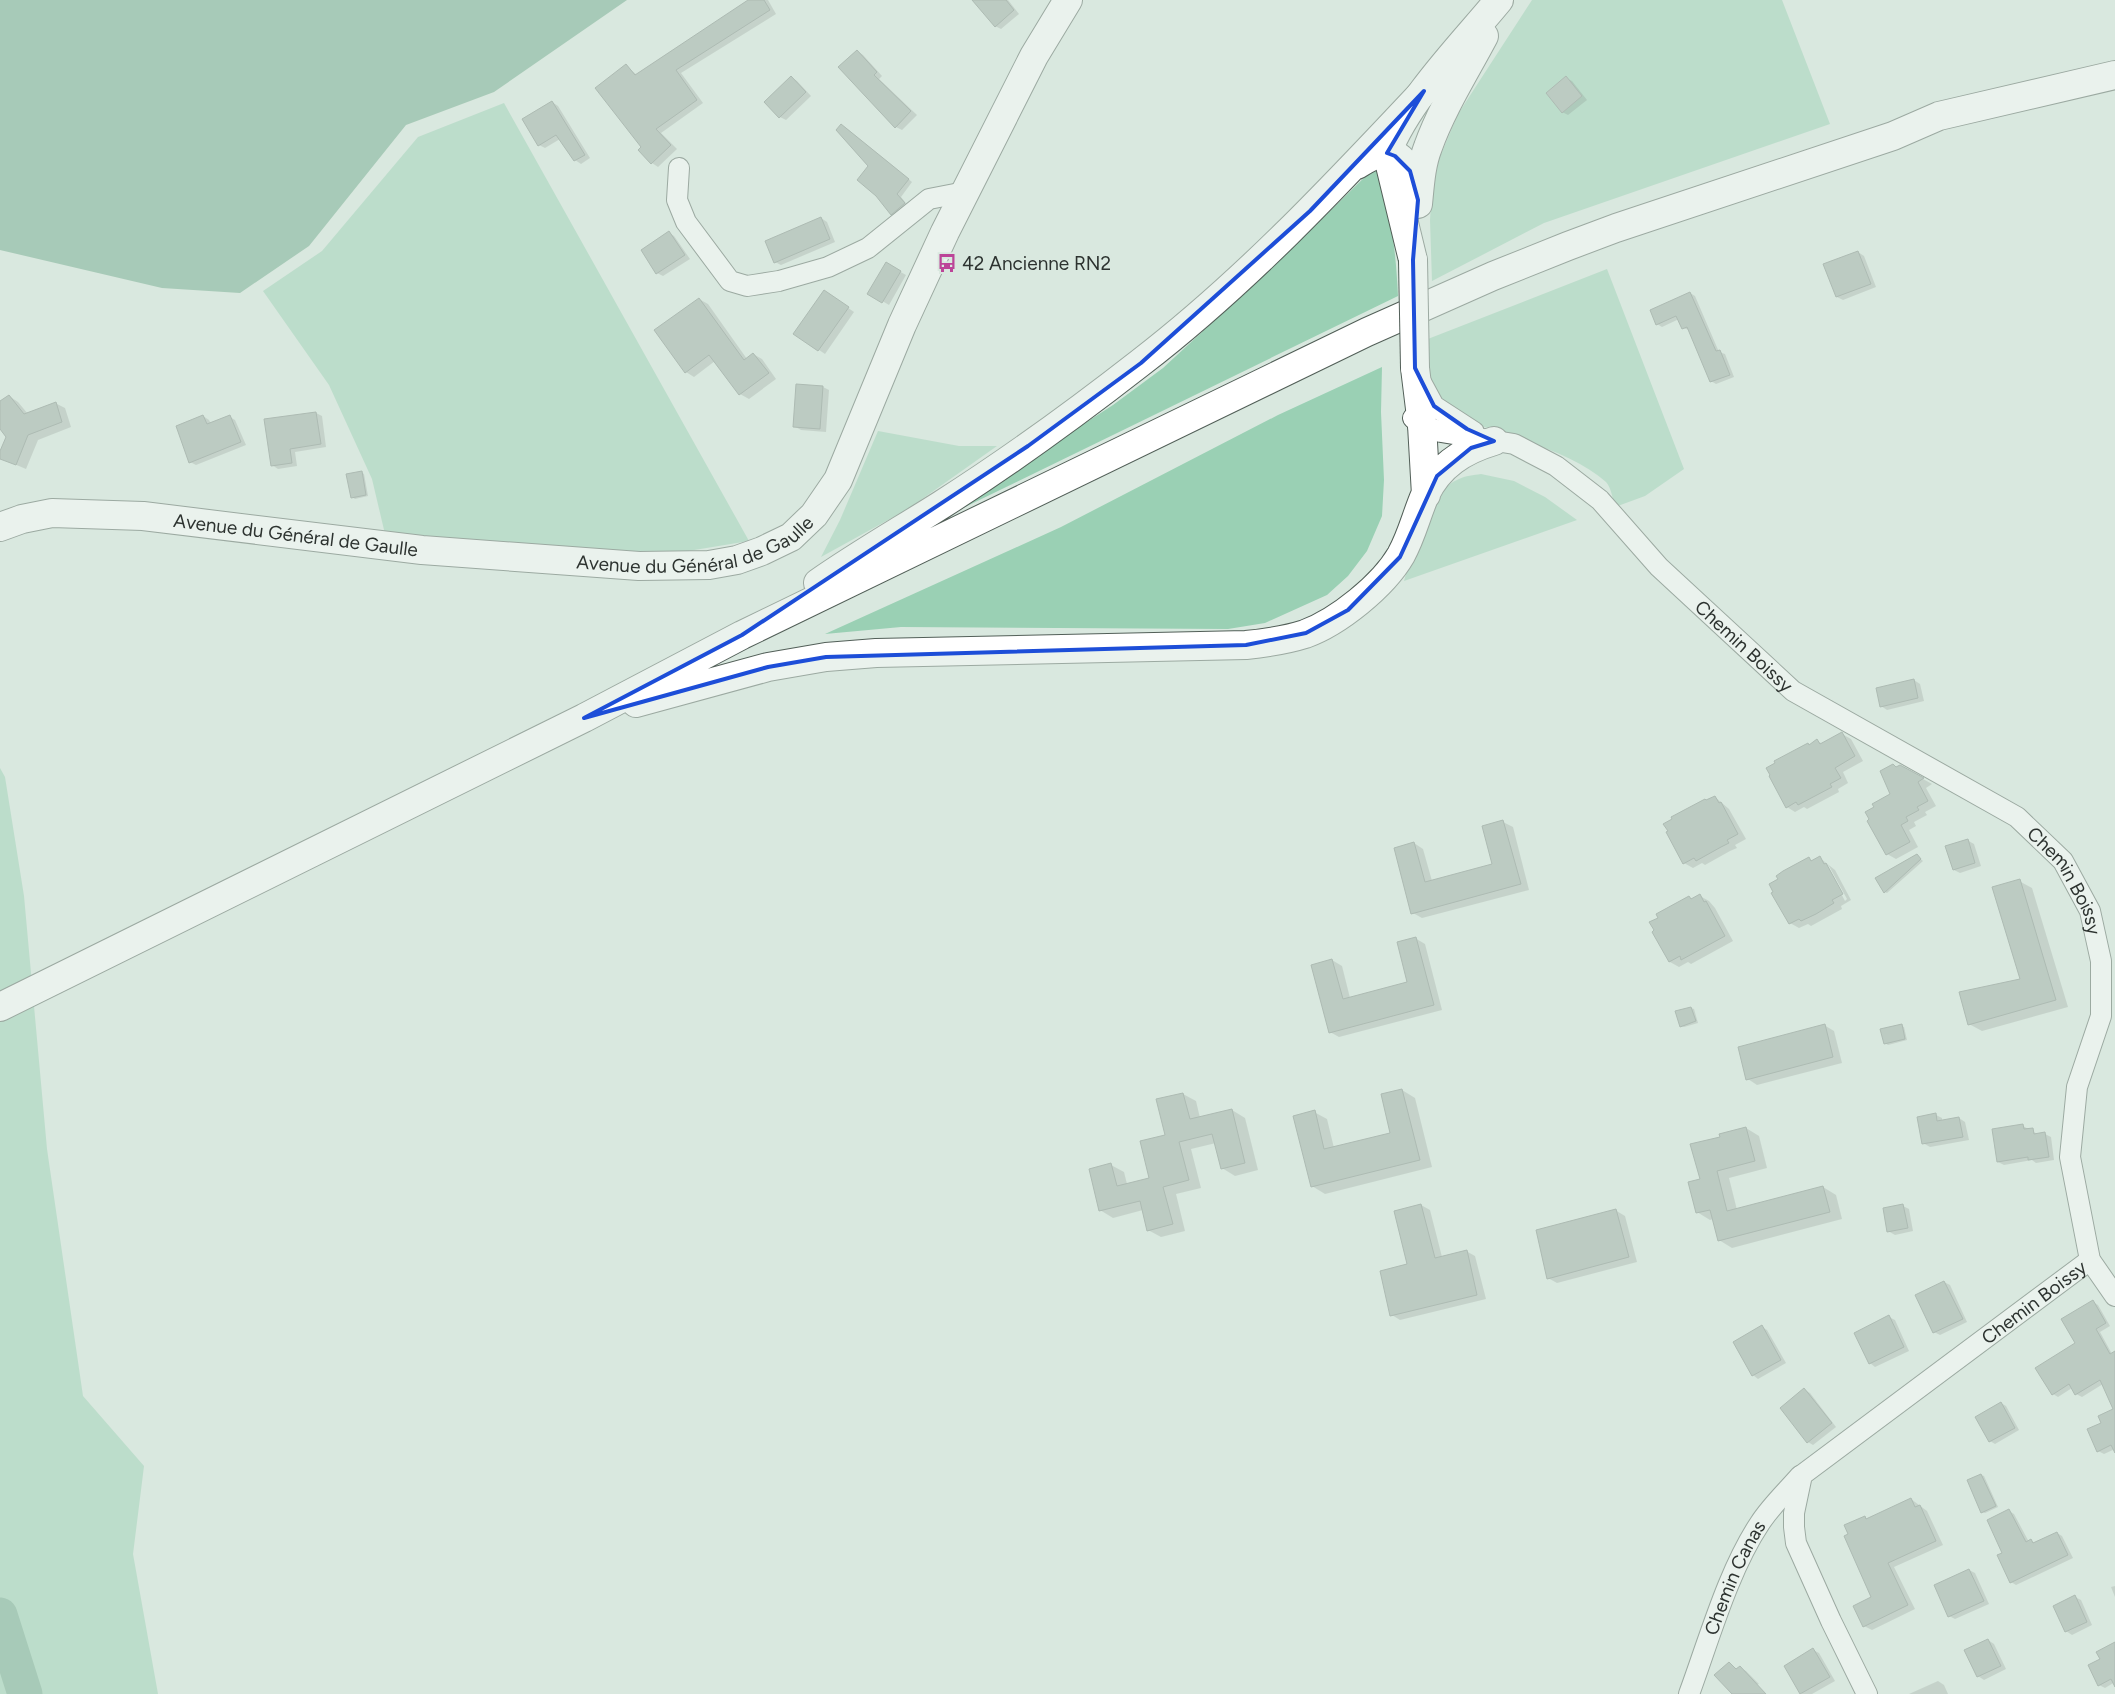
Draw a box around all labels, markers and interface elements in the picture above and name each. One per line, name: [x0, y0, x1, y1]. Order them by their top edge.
bus stop icon: 42 Ancienne RN2: [936, 252, 958, 274]
place label: 42 Ancienne RN2: [962, 252, 1111, 275]
street label: Avenue du Général de Gaulle: [172, 509, 419, 561]
street label: Avenue du Général de Gaulle: [576, 511, 818, 578]
street label: Chemin Boissy: [1690, 595, 1798, 697]
street label: Chemin Boissy: [2022, 822, 2106, 937]
street label: Chemin Boissy: [1977, 1256, 2091, 1349]
street label: Chemin Canas: [1700, 1516, 1771, 1638]

